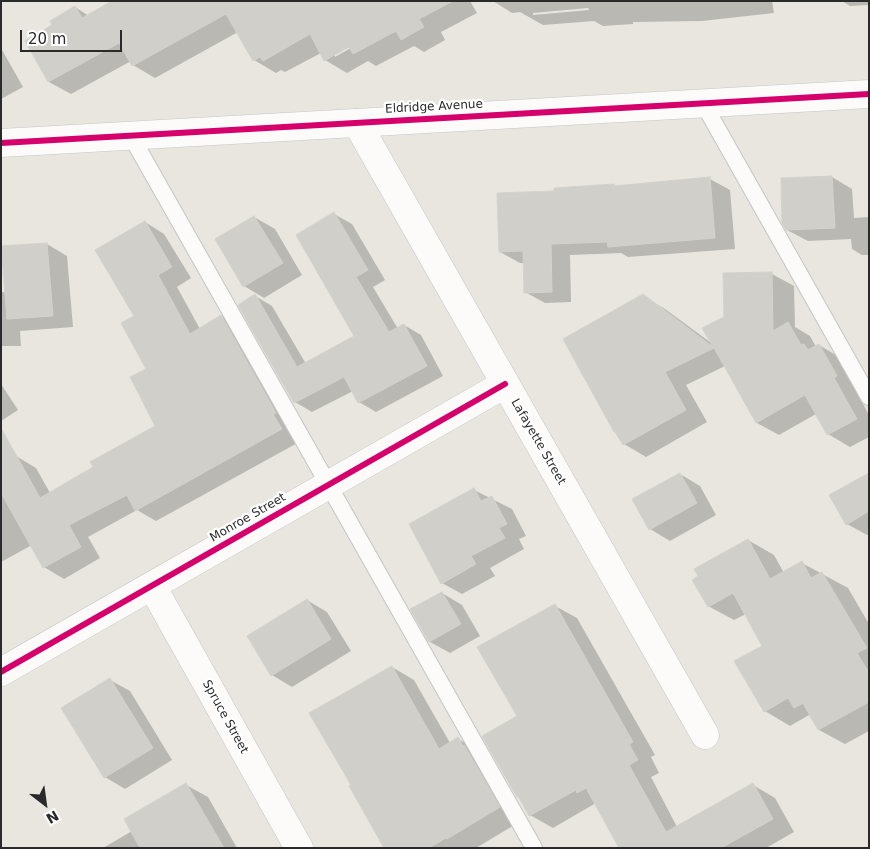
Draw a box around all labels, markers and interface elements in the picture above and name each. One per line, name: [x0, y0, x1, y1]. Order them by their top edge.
scale bar: [22, 20, 125, 52]
text: 20 m: [28, 30, 66, 48]
street label: Eldridge Avenue: [385, 97, 483, 117]
street label: Lafayette Street: [507, 396, 569, 488]
street label: Monroe Street: [208, 491, 288, 545]
street label: Spruce Street: [199, 678, 251, 756]
north arrow: [20, 779, 70, 829]
text: N: [43, 807, 62, 827]

